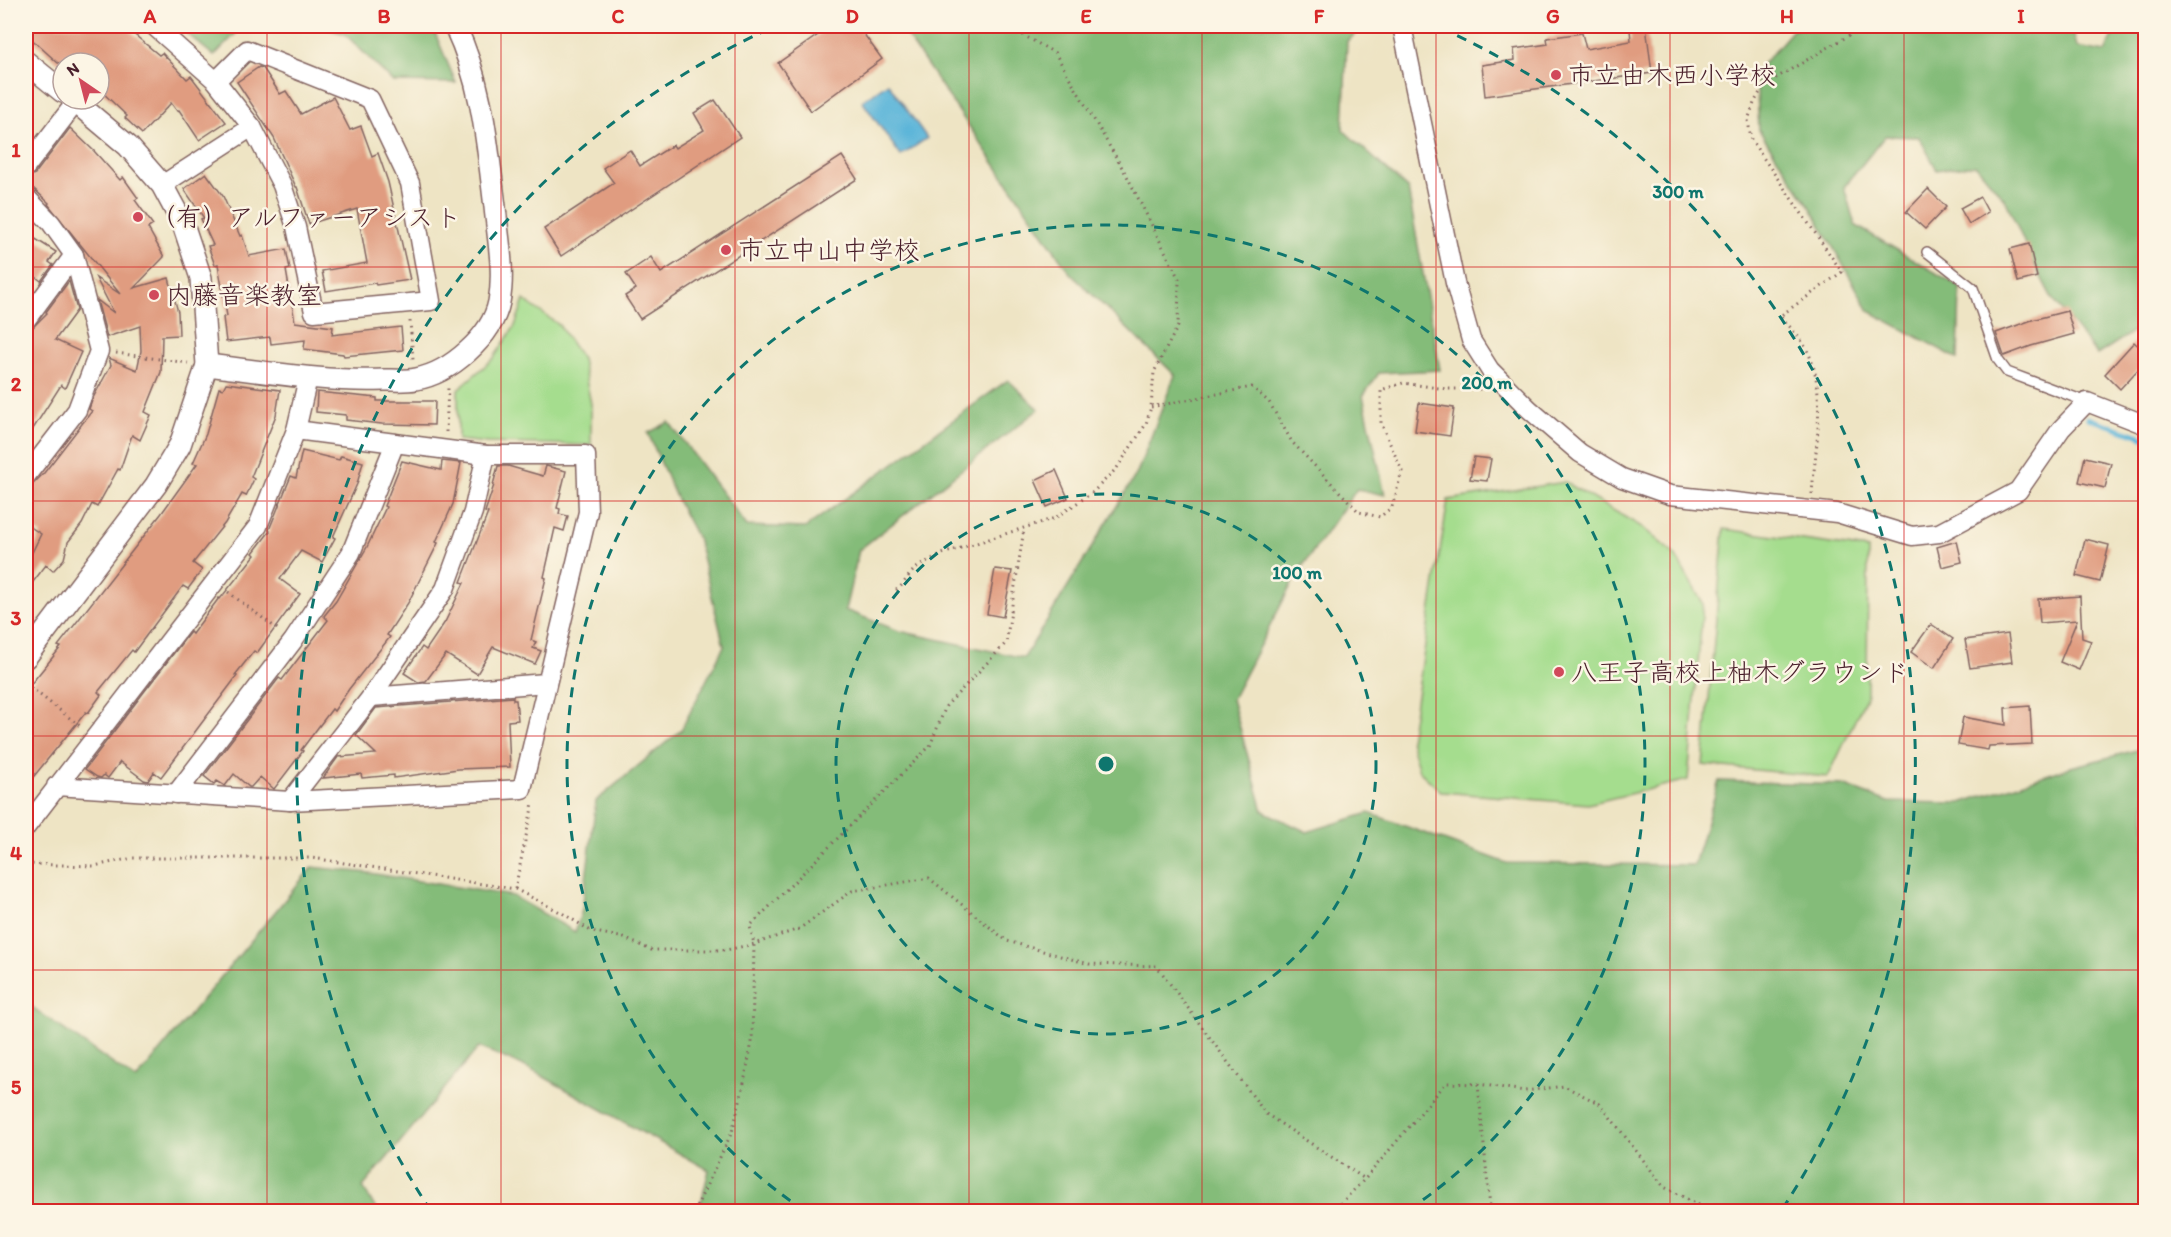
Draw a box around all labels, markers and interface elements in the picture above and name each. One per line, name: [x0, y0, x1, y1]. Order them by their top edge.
text: A: [143, 4, 157, 28]
text: B: [378, 4, 391, 28]
text: C: [612, 4, 625, 28]
text: D: [845, 4, 859, 28]
text: E: [1080, 4, 1092, 28]
text: F: [1314, 4, 1325, 28]
text: G: [1546, 4, 1560, 28]
text: H: [1780, 4, 1794, 28]
text: I: [2017, 4, 2025, 28]
north arrow: [51, 51, 111, 111]
text: N: [63, 58, 83, 80]
place label: 市立由木西小学校: [1568, 59, 1776, 91]
marker: 市立由木西小学校: [1549, 68, 1563, 82]
text: 1: [11, 138, 21, 162]
text: 300 m: [1652, 181, 1704, 203]
place label: （有）アルファーアシスト: [150, 201, 461, 233]
marker: （有）アルファーアシスト: [131, 210, 145, 224]
place label: 市立中山中学校: [738, 234, 920, 266]
marker: 市立中山中学校: [719, 243, 733, 257]
place label: 内藤音楽教室: [166, 279, 322, 311]
marker: 内藤音楽教室: [147, 288, 161, 302]
text: 2: [11, 372, 22, 396]
text: 200 m: [1462, 372, 1513, 394]
text: 100 m: [1272, 562, 1323, 584]
text: 3: [11, 606, 22, 630]
place label: 八王子高校上柚木グラウンド: [1571, 656, 1909, 688]
marker: 八王子高校上柚木グラウンド: [1552, 665, 1566, 679]
centre of rings: [1096, 754, 1116, 774]
text: 4: [10, 841, 22, 865]
text: 5: [11, 1075, 22, 1099]

